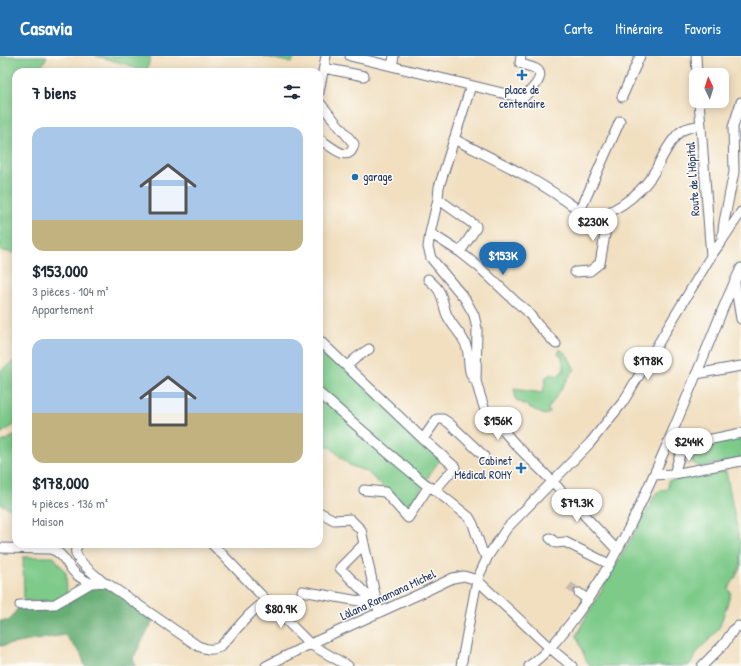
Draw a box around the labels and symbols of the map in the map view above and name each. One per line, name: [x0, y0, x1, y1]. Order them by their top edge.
north arrow: [689, 68, 729, 108]
marker: place de centenaire: [516, 69, 528, 81]
place label: place de centenaire: [499, 81, 545, 112]
street label: Route de l'Hôpital: [681, 141, 704, 217]
place label: garage: [363, 168, 393, 185]
marker: garage: [350, 172, 360, 182]
pin: $230K: [565, 208, 621, 242]
pin: $153K: [475, 242, 531, 276]
pin: $178K: [620, 347, 676, 381]
pin: $156K: [470, 407, 526, 441]
pin: $244K: [661, 428, 717, 462]
place label: Cabinet Médical ROHY: [454, 452, 513, 483]
marker: Cabinet Médical ROHY: [515, 462, 527, 474]
pin: $79.3K: [544, 489, 610, 523]
street label: Làlana Ranamana Michel: [337, 565, 439, 624]
pin: $80.9K: [248, 595, 314, 629]

